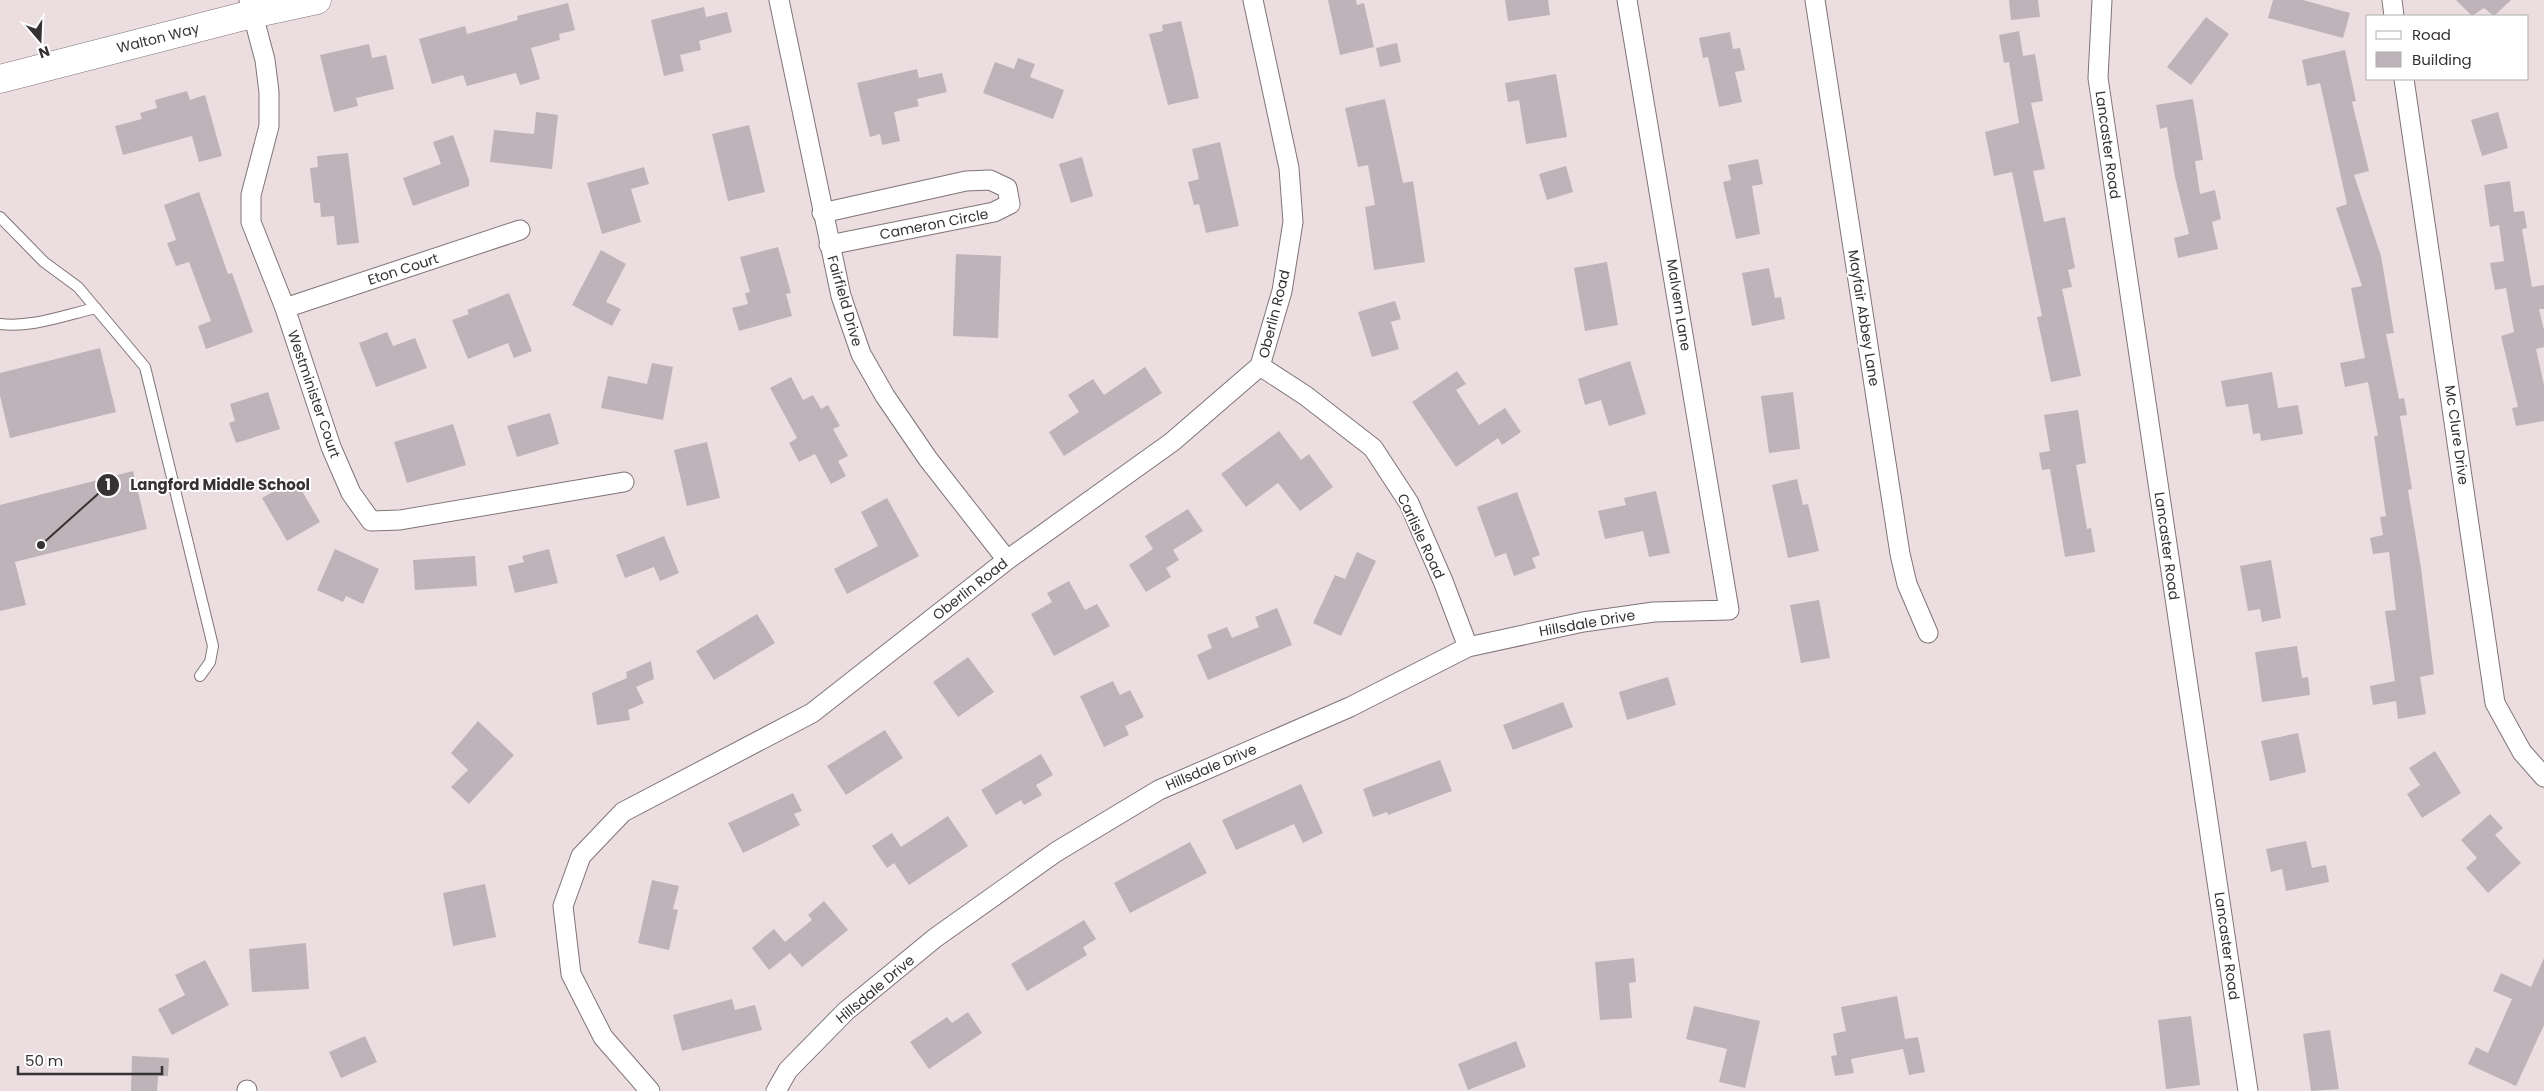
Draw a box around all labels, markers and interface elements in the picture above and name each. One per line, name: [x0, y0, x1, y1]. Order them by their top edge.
north arrow: [15, 15, 65, 65]
legend: [2366, 15, 2529, 80]
street label: Walton Way: [115, 18, 201, 58]
text: Road: [2412, 24, 2451, 45]
text: N: [36, 41, 52, 63]
text: Building: [2412, 49, 2472, 70]
street label: Lancaster Road: [2091, 90, 2125, 200]
street label: Cameron Circle: [878, 204, 990, 244]
street label: Eton Court: [365, 248, 441, 290]
street label: Mayfair Abbey Lane: [1843, 248, 1885, 388]
street label: Fairfield Drive: [822, 253, 868, 349]
street label: Malvern Lane: [1662, 258, 1696, 353]
street label: Oberlin Road: [1253, 268, 1295, 360]
street label: Westminister Court: [283, 327, 345, 461]
street label: Mc Clure Drive: [2440, 384, 2474, 486]
callout: Langford Middle School: [95, 470, 320, 500]
text: 1: [105, 474, 111, 495]
text: Langford Middle School: [130, 474, 310, 495]
street label: Carlisle Road: [1393, 490, 1449, 582]
street label: Lancaster Road: [2150, 491, 2184, 601]
street label: Oberlin Road: [928, 553, 1012, 625]
street label: Hillsdale Drive: [1537, 605, 1637, 641]
street label: Hillsdale Drive: [1162, 739, 1260, 795]
street label: Lancaster Road: [2210, 891, 2244, 1001]
street label: Hillsdale Drive: [831, 950, 919, 1028]
scale bar: [18, 1044, 161, 1076]
text: 50 m: [25, 1050, 63, 1071]

